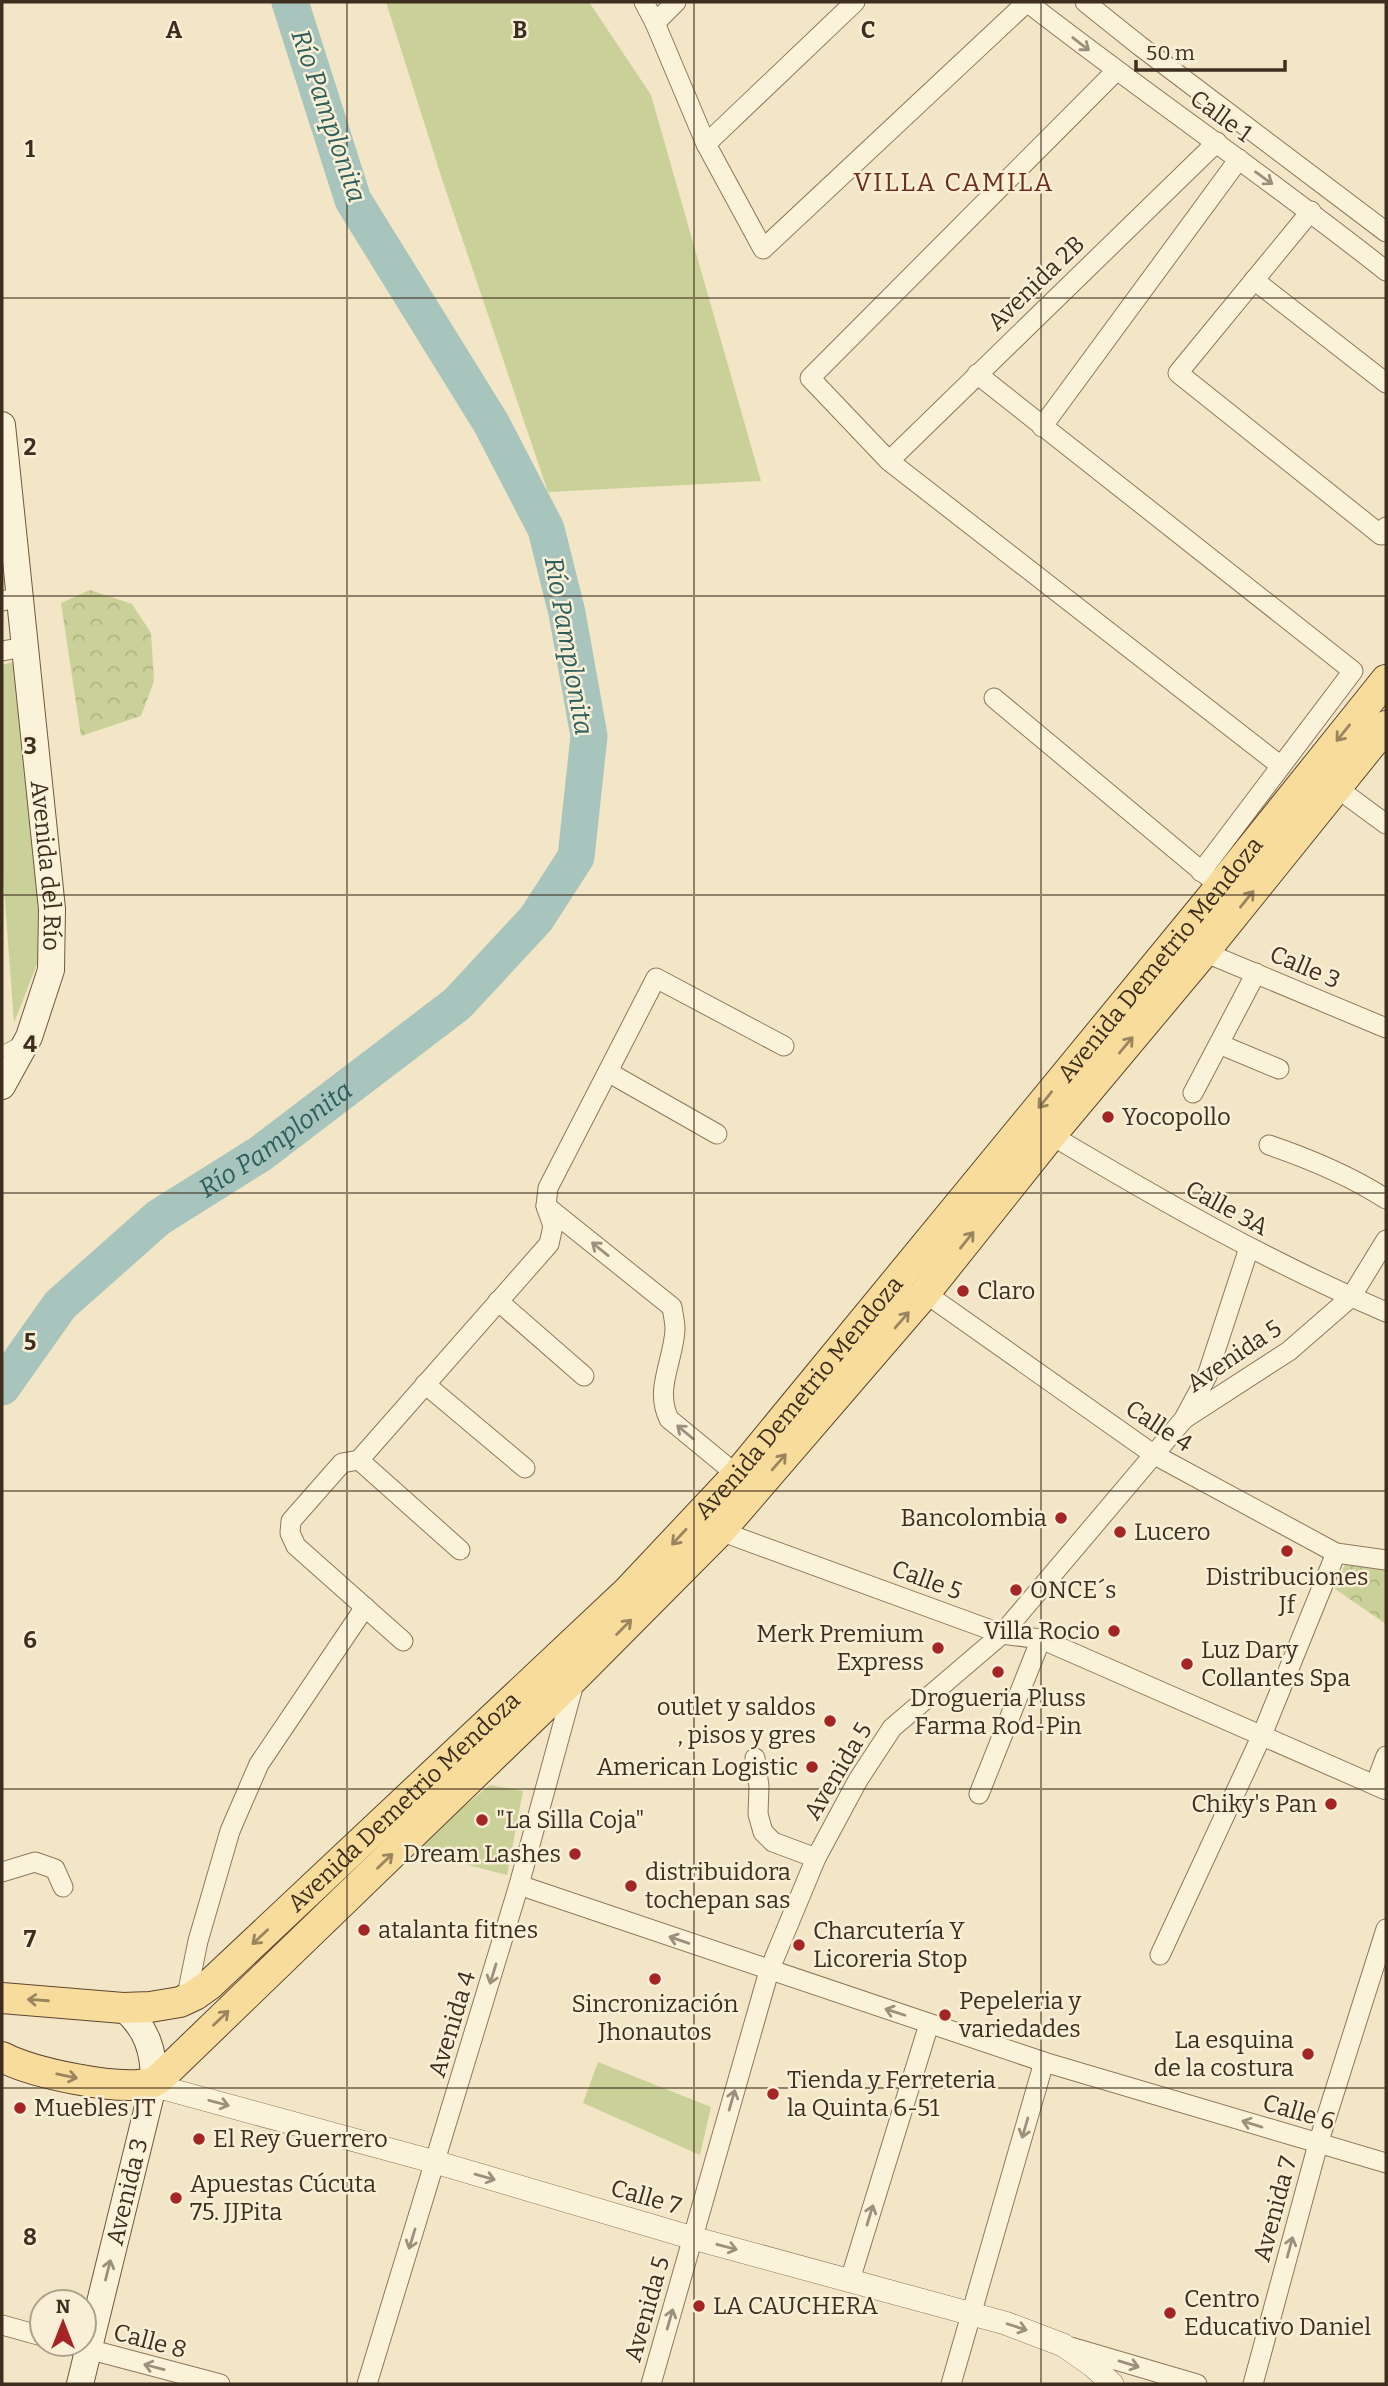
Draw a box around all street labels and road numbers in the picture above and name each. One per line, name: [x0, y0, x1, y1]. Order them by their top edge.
street label: Calle 1: [1185, 84, 1258, 148]
street label: Avenida 2B: [982, 230, 1090, 336]
street label: Avenida del Río: [25, 779, 66, 951]
street label: Avenida Demetrio Mendoza: [1052, 831, 1269, 1088]
street label: Calle 3: [1266, 940, 1344, 994]
street label: Calle 3A: [1181, 1175, 1273, 1241]
street label: Avenida Demetrio Mendoza: [689, 1270, 909, 1525]
street label: Avenida 5: [1181, 1314, 1287, 1398]
street label: Calle 4: [1120, 1394, 1198, 1458]
street label: Calle 5: [888, 1554, 966, 1606]
street label: Avenida Demetrio Mendoza: [282, 1686, 526, 1918]
street label: Avenida 5: [798, 1717, 878, 1825]
street label: Avenida 4: [423, 1968, 481, 2080]
street label: Calle 6: [1260, 2088, 1338, 2136]
street label: Avenida 3: [101, 2135, 154, 2248]
street label: Avenida 7: [1248, 2153, 1302, 2265]
street label: Calle 7: [608, 2174, 684, 2220]
street label: Avenida 5: [619, 2253, 675, 2365]
street label: Calle 8: [110, 2318, 190, 2364]

